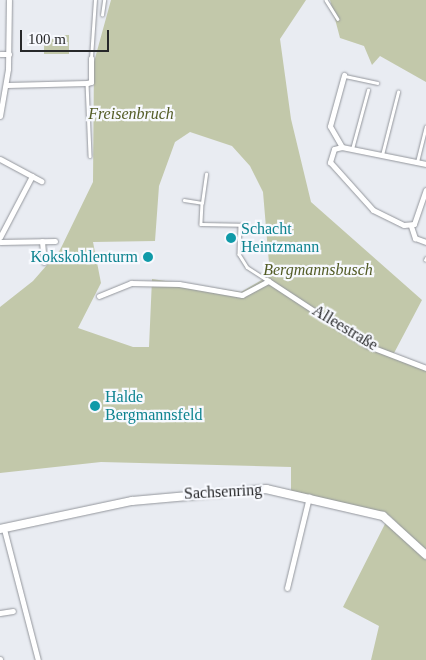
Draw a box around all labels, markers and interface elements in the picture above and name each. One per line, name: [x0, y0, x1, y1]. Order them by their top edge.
scale bar: [22, 20, 111, 52]
text: 100 m: [28, 31, 66, 47]
park label: Freisenbruch: [88, 104, 174, 124]
place label: Schacht Heintzmann: [241, 219, 319, 257]
marker: Schacht Heintzmann: [225, 232, 237, 244]
place label: Kokskohlenturm: [30, 247, 138, 267]
marker: Kokskohlenturm: [142, 251, 154, 263]
park label: Bergmannsbusch: [263, 260, 373, 280]
street label: Alleestraße: [309, 301, 381, 355]
place label: Halde Bergmannsfeld: [105, 387, 202, 425]
marker: Halde Bergmannsfeld: [89, 400, 101, 412]
street label: Sachsenring: [183, 480, 263, 504]

